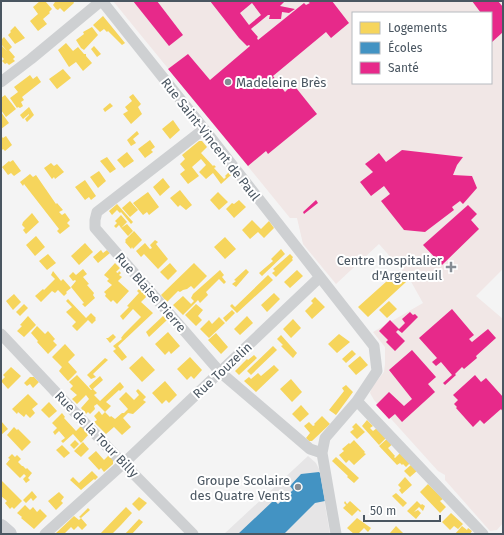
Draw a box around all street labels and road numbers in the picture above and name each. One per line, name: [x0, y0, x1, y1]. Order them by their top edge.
street label: Rue Saint-Vincent de Paul: [158, 75, 263, 204]
street label: Rue Blaise Pierre: [112, 250, 189, 335]
street label: Rue Touzelin: [190, 339, 255, 401]
street label: Rue de la Tour Billy: [52, 388, 142, 481]

